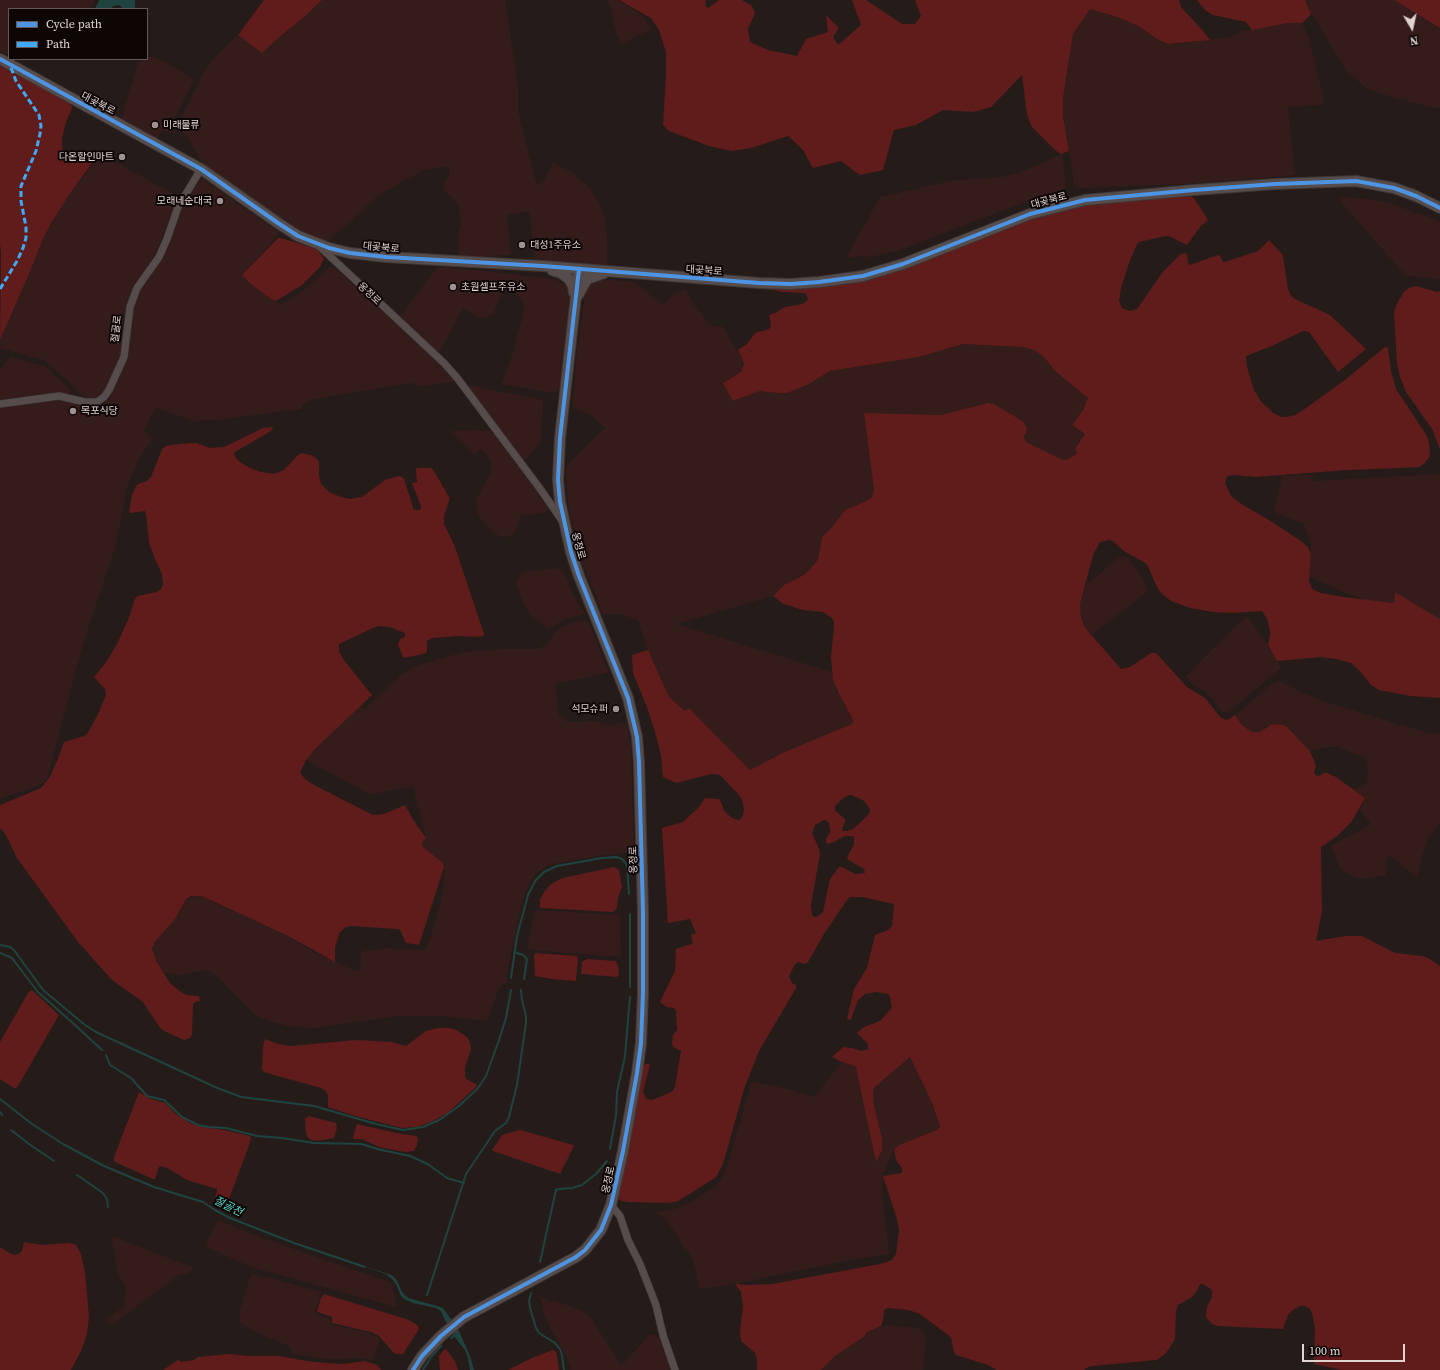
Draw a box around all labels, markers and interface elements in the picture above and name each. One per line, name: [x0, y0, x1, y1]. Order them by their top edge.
legend: [8, 8, 148, 60]
north arrow: [1392, 8, 1432, 48]
text: Cycle path: [46, 16, 102, 32]
text: N: [1409, 32, 1419, 48]
text: Path: [46, 36, 70, 52]
street label: 대곶북로: [79, 90, 117, 118]
place label: 미래물류: [163, 119, 200, 131]
marker: 미래물류: [150, 120, 160, 130]
place label: 다온할인마트: [59, 151, 114, 163]
marker: 다온할인마트: [117, 152, 127, 162]
street label: 대곶북로: [1030, 190, 1068, 212]
place label: 모래네순대국: [157, 195, 212, 207]
marker: 모래네순대국: [215, 196, 225, 206]
place label: 대성1주유소: [530, 239, 581, 251]
street label: 대곶북로: [362, 240, 400, 256]
marker: 대성1주유소: [517, 240, 527, 250]
street label: 대곶북로: [685, 264, 723, 278]
street label: 옹정로: [355, 280, 383, 308]
place label: 초원셀프주유소: [461, 281, 525, 293]
marker: 초원셀프주유소: [448, 282, 458, 292]
street label: 절골로: [110, 315, 124, 343]
place label: 목포식당: [81, 405, 118, 417]
marker: 목포식당: [68, 406, 78, 416]
street label: 옹정로: [569, 531, 587, 561]
place label: 석모슈퍼: [571, 703, 608, 715]
marker: 석모슈퍼: [611, 704, 621, 714]
street label: 옹정로: [628, 846, 640, 874]
street label: 옹정로: [600, 1165, 618, 1195]
water label: 절골천: [211, 1194, 245, 1220]
scale bar: [1304, 1336, 1407, 1362]
text: 100 m: [1309, 1343, 1341, 1359]

